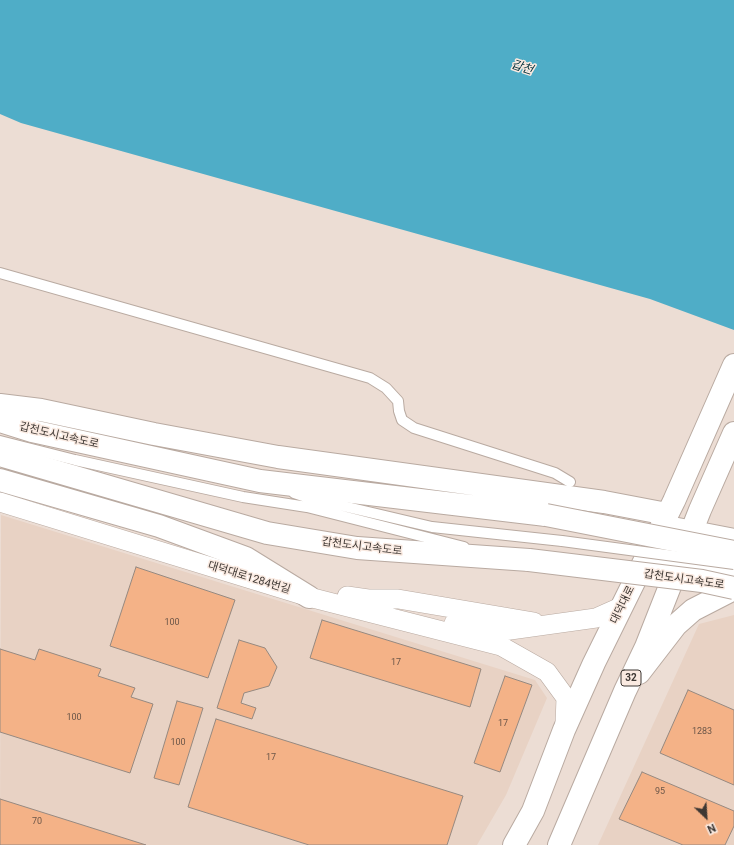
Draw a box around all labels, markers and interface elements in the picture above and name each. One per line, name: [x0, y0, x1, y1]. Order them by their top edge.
water label: 갑천: [509, 58, 535, 78]
street label: 갑천도시고속도로: [18, 420, 100, 452]
street label: 갑천도시고속도로: [321, 536, 403, 558]
street label: 대덕대로1284번길: [206, 559, 292, 597]
street label: 갑천도시고속도로: [643, 568, 725, 592]
street label: 대덕대로: [608, 584, 638, 626]
house number: 100: [164, 618, 180, 628]
house number: 17: [391, 658, 401, 668]
road number: 32: [621, 670, 641, 686]
house number: 100: [66, 713, 82, 723]
house number: 17: [498, 719, 508, 729]
house number: 1283: [692, 727, 712, 737]
house number: 100: [170, 738, 186, 748]
house number: 17: [266, 753, 276, 763]
house number: 95: [655, 787, 665, 797]
north arrow: [686, 797, 726, 837]
house number: 70: [32, 817, 42, 827]
text: N: [705, 821, 718, 836]

